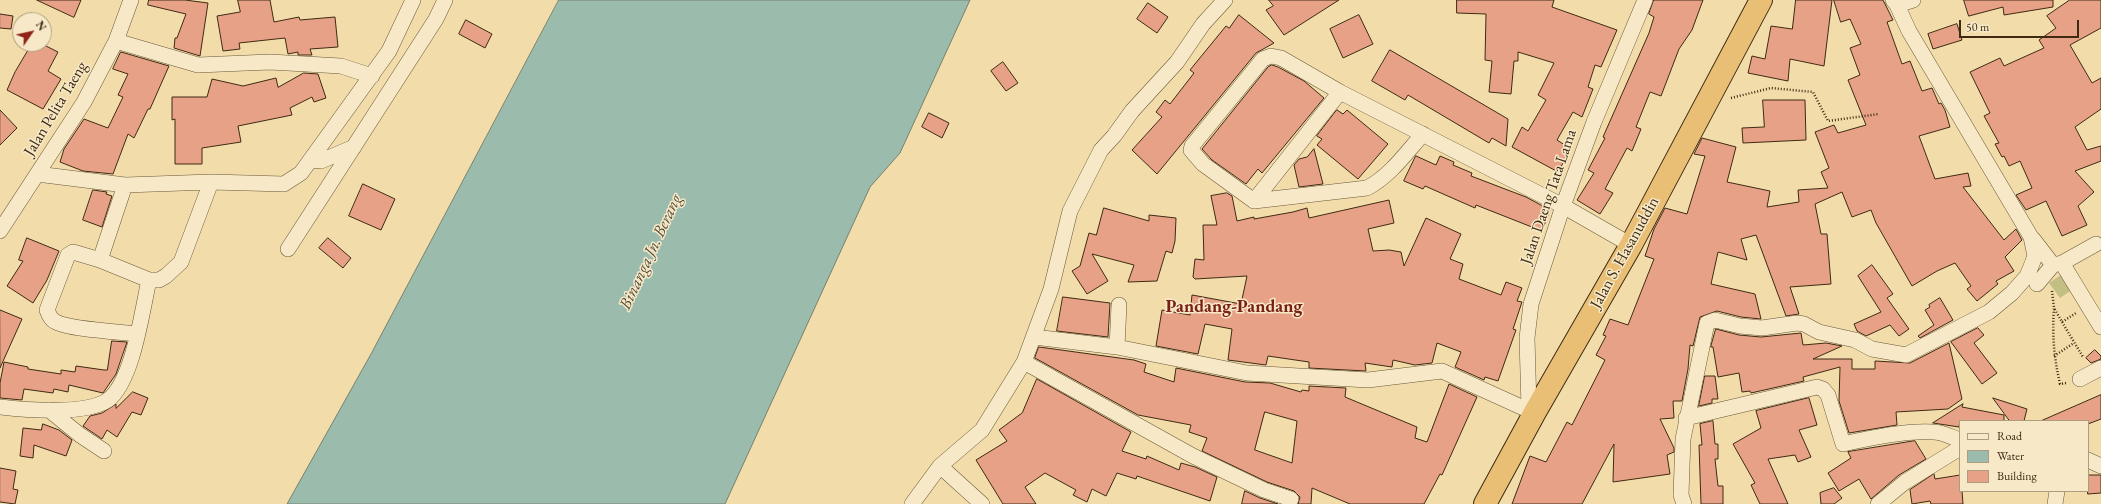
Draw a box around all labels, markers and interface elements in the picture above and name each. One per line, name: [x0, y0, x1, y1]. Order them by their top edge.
north arrow: [12, 12, 52, 52]
scale bar: [1961, 12, 2081, 38]
text: N: [33, 18, 49, 33]
text: 50 m: [1966, 19, 1989, 35]
street label: Jalan Pelita Taeng: [20, 58, 92, 160]
street label: Jalan Daeng Tata Lama: [1517, 127, 1581, 267]
water label: Binanga Jn. Berang: [615, 191, 687, 313]
street label: Jalan S. Hasanuddin: [1586, 194, 1664, 312]
district label: Pandang-Pandang: [1166, 296, 1302, 318]
legend: [1959, 420, 2089, 492]
text: Road: [1997, 428, 2022, 444]
text: Water: [1997, 448, 2024, 464]
text: Building: [1997, 468, 2037, 484]

